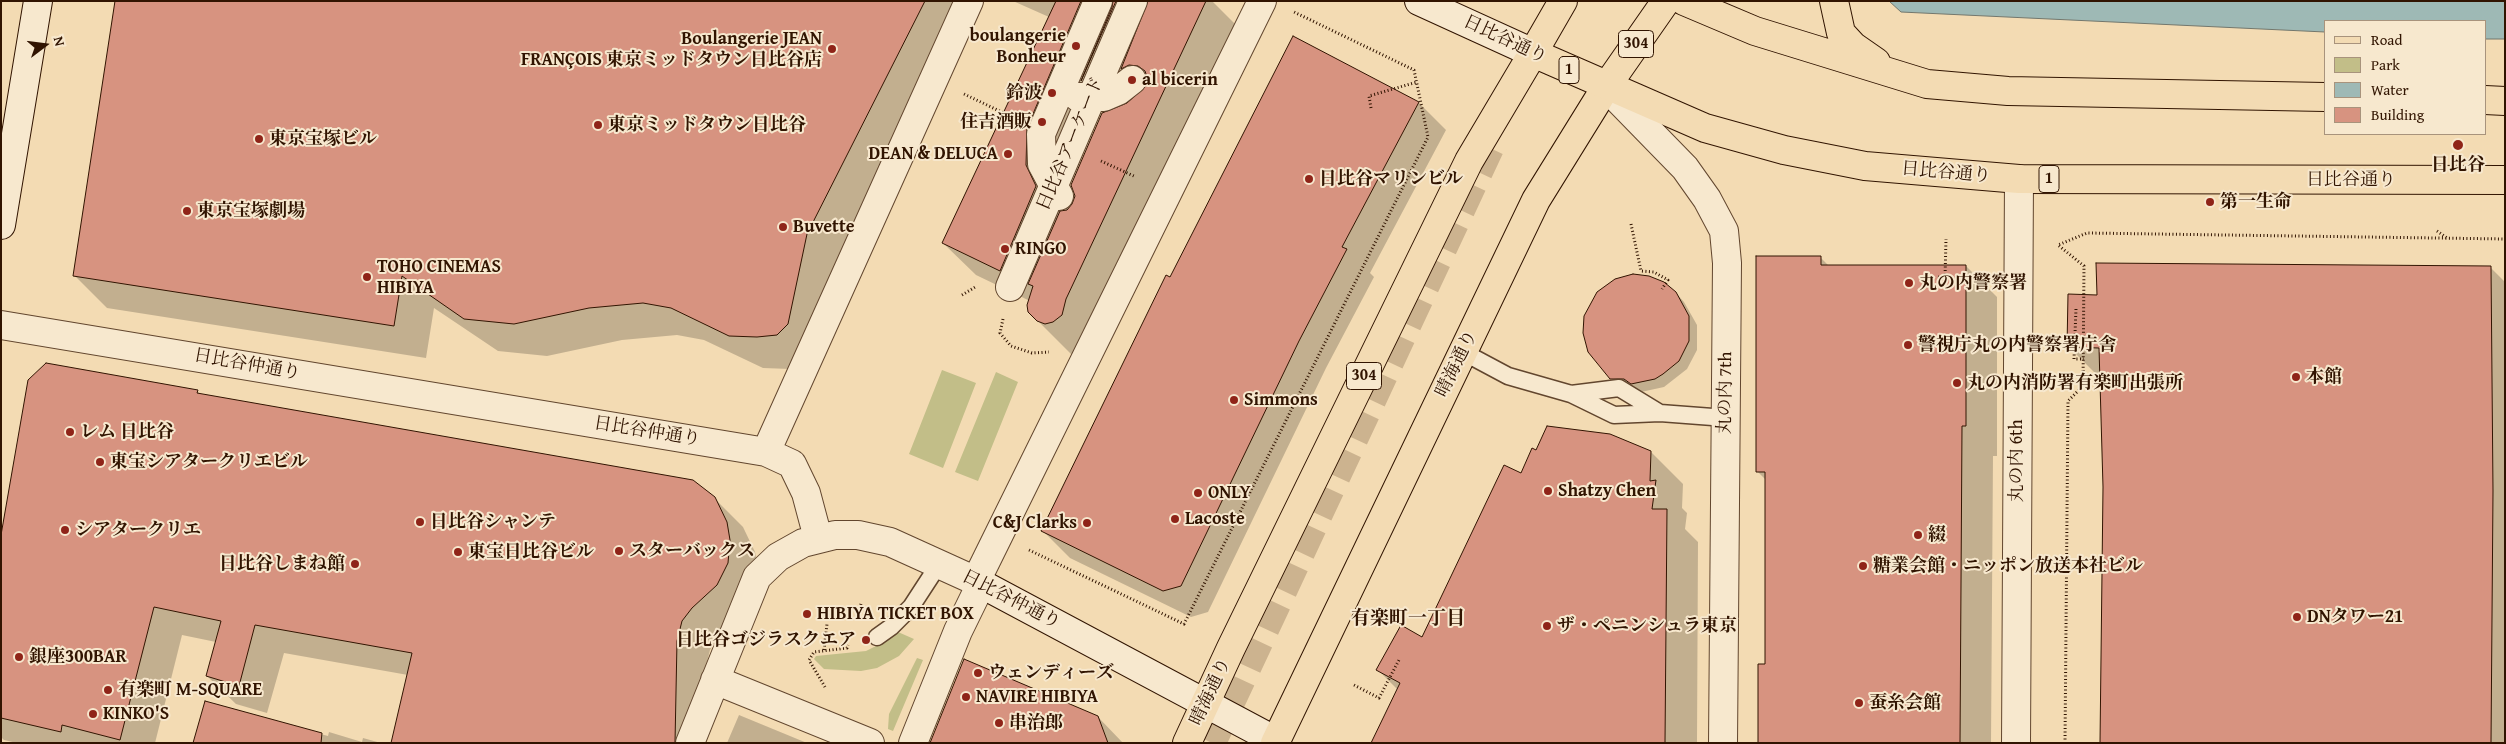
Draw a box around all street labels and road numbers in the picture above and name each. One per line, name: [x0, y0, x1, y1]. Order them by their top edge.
street label: 日比谷通り: [1460, 11, 1550, 69]
road number: 304: [1618, 31, 1654, 58]
road number: 1: [1559, 56, 1579, 84]
street label: 日比谷アーケード: [1033, 74, 1109, 214]
street label: 日比谷通り: [1900, 158, 1992, 188]
road number: 1: [2039, 165, 2059, 192]
street label: 日比谷通り: [2306, 169, 2396, 191]
street label: 晴海通り: [1432, 327, 1482, 401]
street label: 日比谷仲通り: [192, 345, 302, 385]
street label: 丸の内 7th: [1714, 351, 1738, 435]
road number: 304: [1346, 362, 1382, 390]
street label: 日比谷仲通り: [592, 413, 702, 451]
street label: 丸の内 6th: [2006, 419, 2028, 503]
street label: 日比谷仲通り: [958, 566, 1064, 634]
street label: 晴海通り: [1186, 655, 1236, 729]

